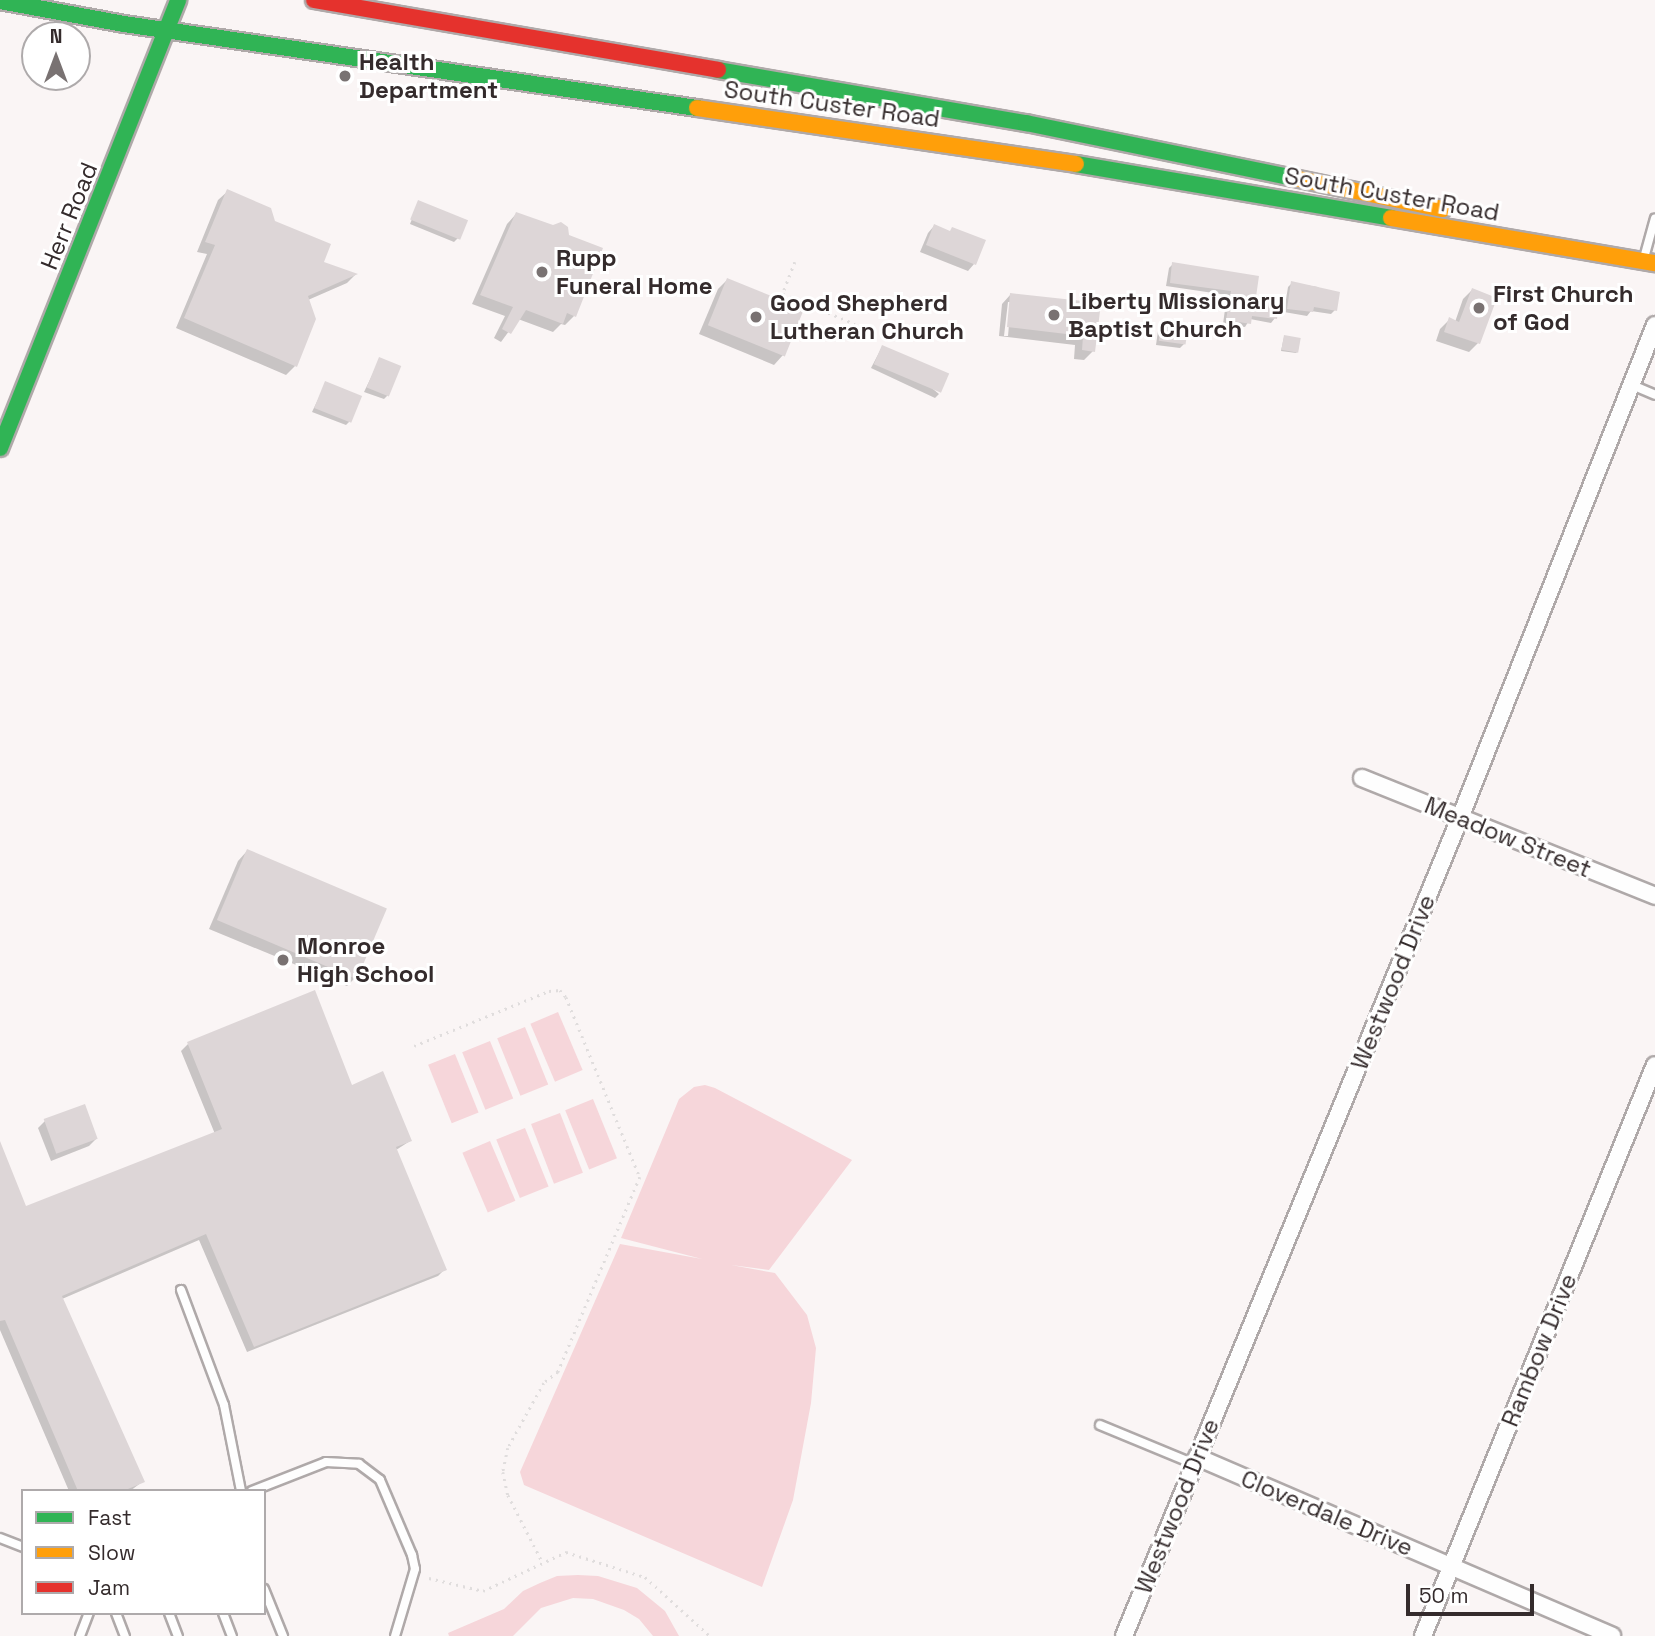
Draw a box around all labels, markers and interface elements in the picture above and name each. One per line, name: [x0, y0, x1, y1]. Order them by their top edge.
north arrow: [21, 21, 91, 91]
text: N: [50, 24, 62, 49]
place label: Health Department: [359, 48, 498, 104]
marker: Health Department: [337, 68, 353, 84]
street label: South Custer Road: [722, 75, 942, 133]
street label: Herr Road: [34, 158, 104, 274]
street label: South Custer Road: [1282, 161, 1502, 227]
place label: Rupp Funeral Home: [556, 244, 713, 300]
marker: Rupp Funeral Home: [534, 264, 550, 280]
place label: First Church of God: [1493, 280, 1634, 336]
place label: Liberty Missionary Baptist Church: [1068, 287, 1285, 343]
place label: Good Shepherd Lutheran Church: [770, 289, 964, 345]
marker: First Church of God: [1471, 300, 1487, 316]
marker: Liberty Missionary Baptist Church: [1046, 307, 1062, 323]
marker: Good Shepherd Lutheran Church: [748, 309, 764, 325]
street label: Meadow Street: [1420, 790, 1596, 884]
street label: Westwood Drive: [1345, 890, 1441, 1074]
place label: Monroe High School: [297, 932, 434, 988]
marker: Monroe High School: [275, 952, 291, 968]
street label: Rambow Drive: [1495, 1269, 1583, 1431]
street label: Westwood Drive: [1129, 1414, 1225, 1598]
street label: Cloverdale Drive: [1237, 1464, 1417, 1562]
legend: [21, 1489, 266, 1615]
text: Fast: [88, 1504, 132, 1531]
text: Slow: [88, 1539, 136, 1566]
scale bar: [1410, 1570, 1538, 1614]
text: Jam: [88, 1574, 130, 1601]
text: 50 m: [1419, 1582, 1469, 1609]

